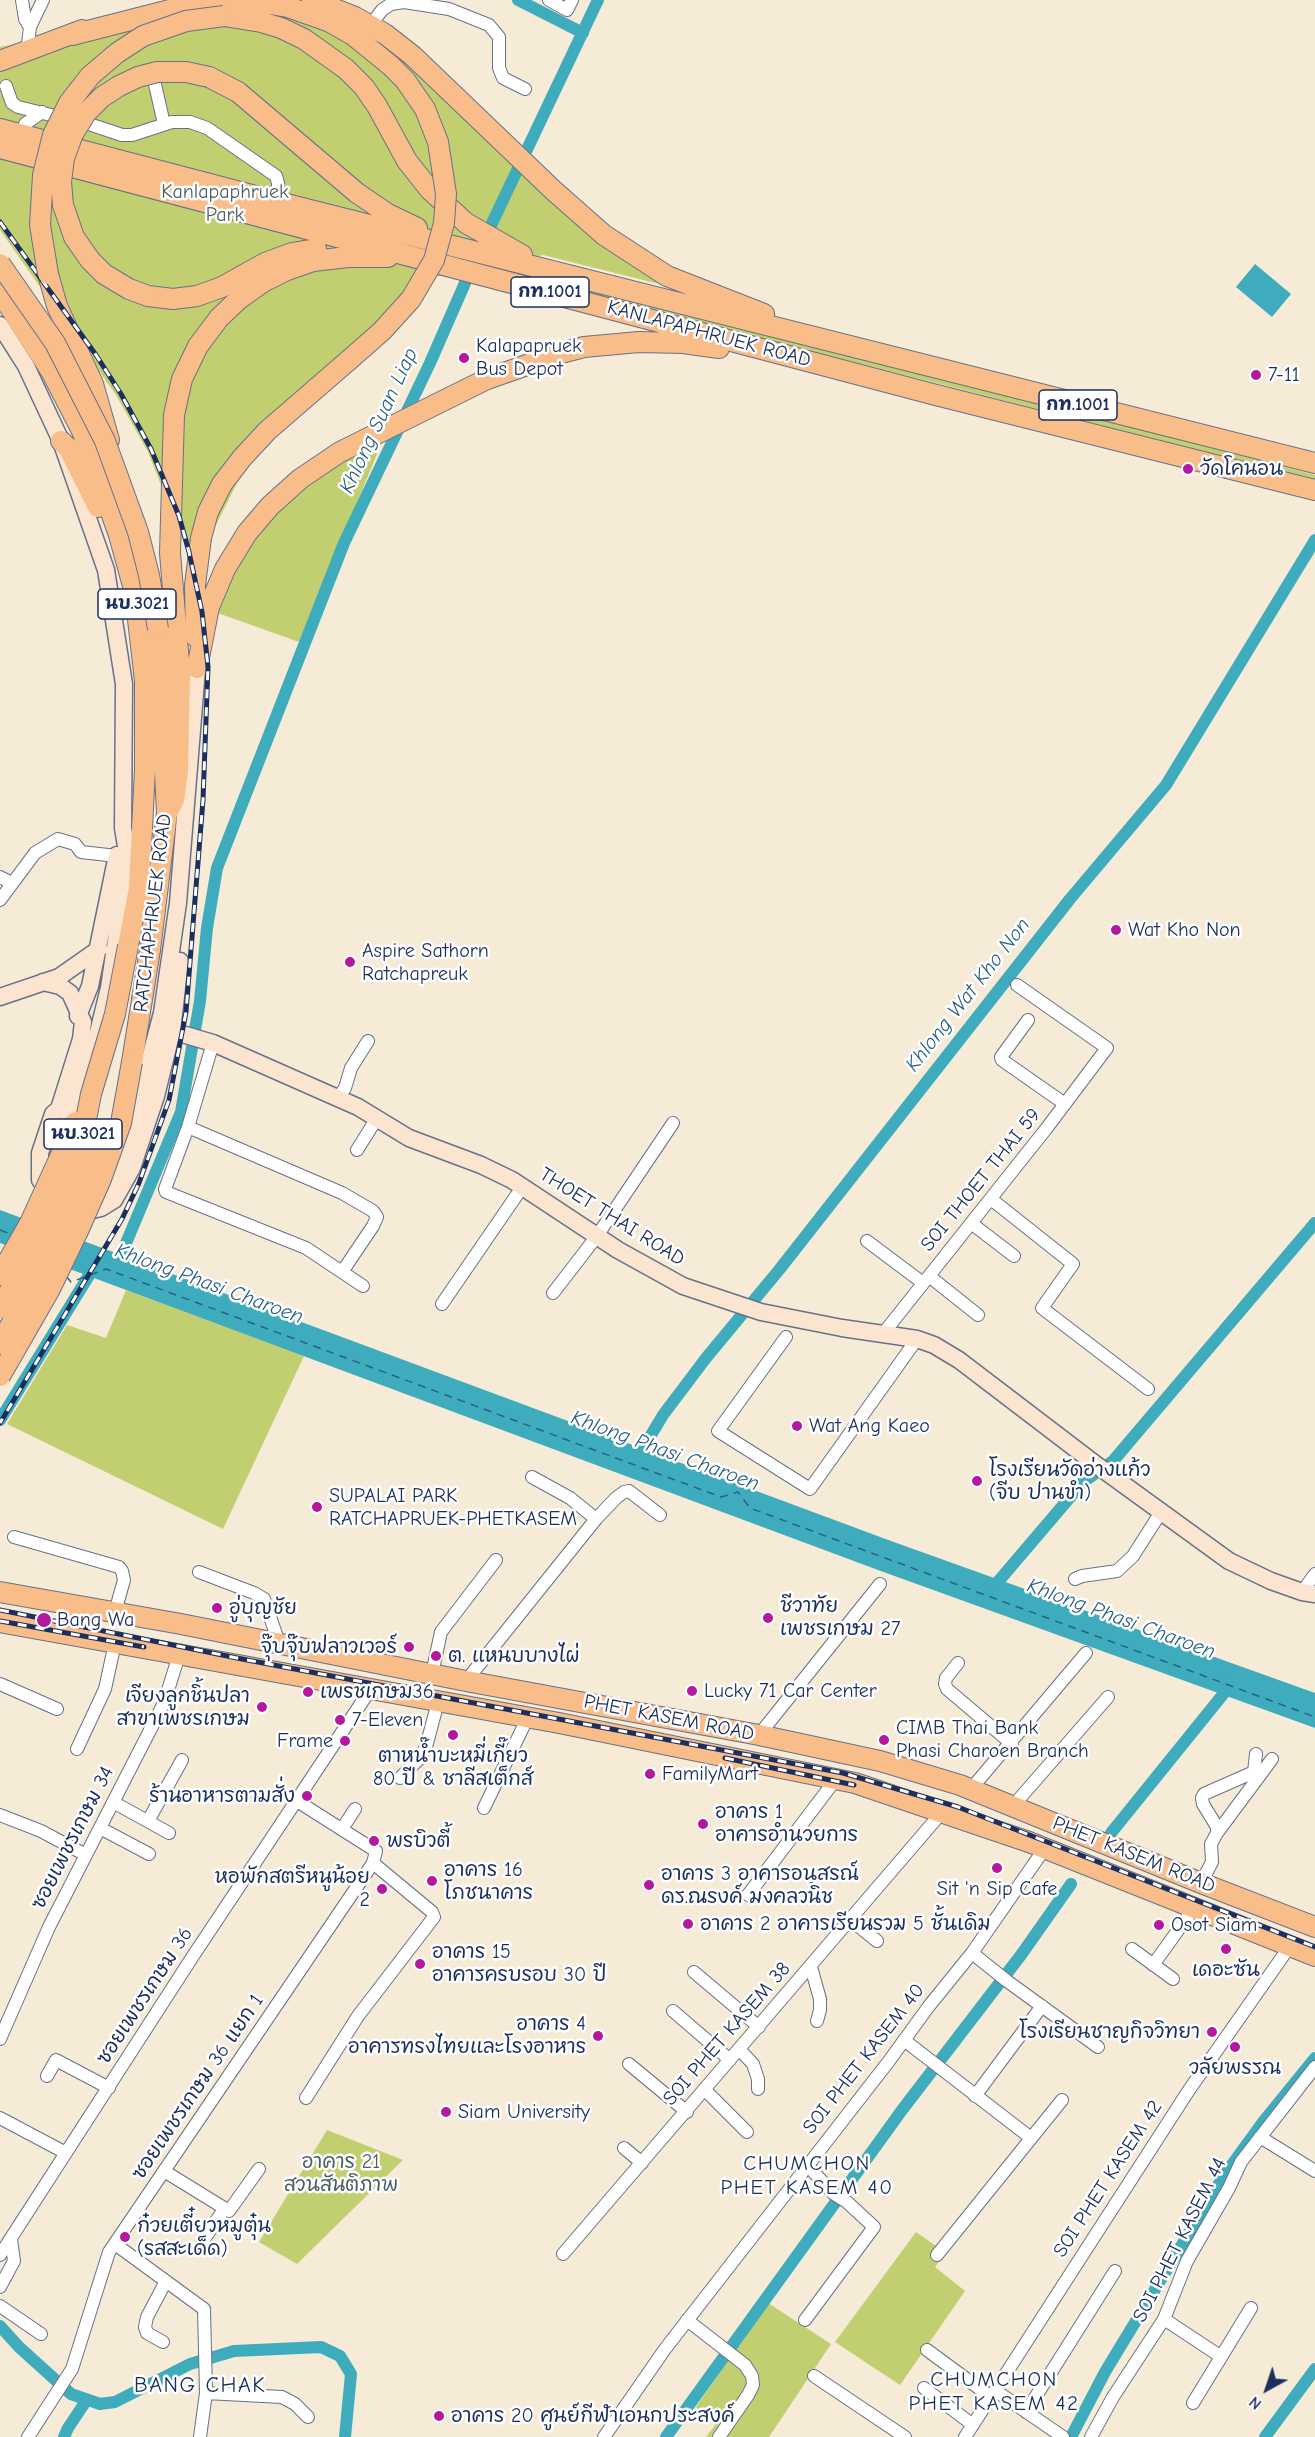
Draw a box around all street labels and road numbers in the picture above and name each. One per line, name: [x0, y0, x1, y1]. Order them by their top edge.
road number: กท.1001: [511, 277, 589, 307]
street label: KANLAPAPHRUEK ROAD: [605, 295, 813, 373]
road number: กท.1001: [1039, 390, 1117, 420]
road number: นบ.3021: [98, 589, 176, 619]
street label: RATCHAPHRUEK ROAD: [129, 812, 177, 1014]
street label: SOI THOET THAI 59: [916, 1104, 1046, 1256]
road number: นบ.3021: [44, 1119, 122, 1149]
street label: THOET THAI ROAD: [535, 1163, 689, 1271]
street label: PHET KASEM ROAD: [582, 1690, 756, 1746]
street label: ซอยเพชรเกษม 34: [27, 1763, 119, 1913]
street label: PHET KASEM ROAD: [1049, 1811, 1219, 1899]
street label: ซอยเพชรเกษม 36: [92, 1923, 198, 2069]
street label: SOI PHET KASEM 38: [658, 1957, 796, 2111]
street label: SOI PHET KASEM 40: [798, 1979, 930, 2139]
street label: ซอยเพชรเกษม 36 แยก 1: [127, 1990, 269, 2184]
street label: SOI PHET KASEM 42: [1048, 2096, 1168, 2262]
street label: SOI PHET KASEM 44: [1128, 2154, 1232, 2326]

